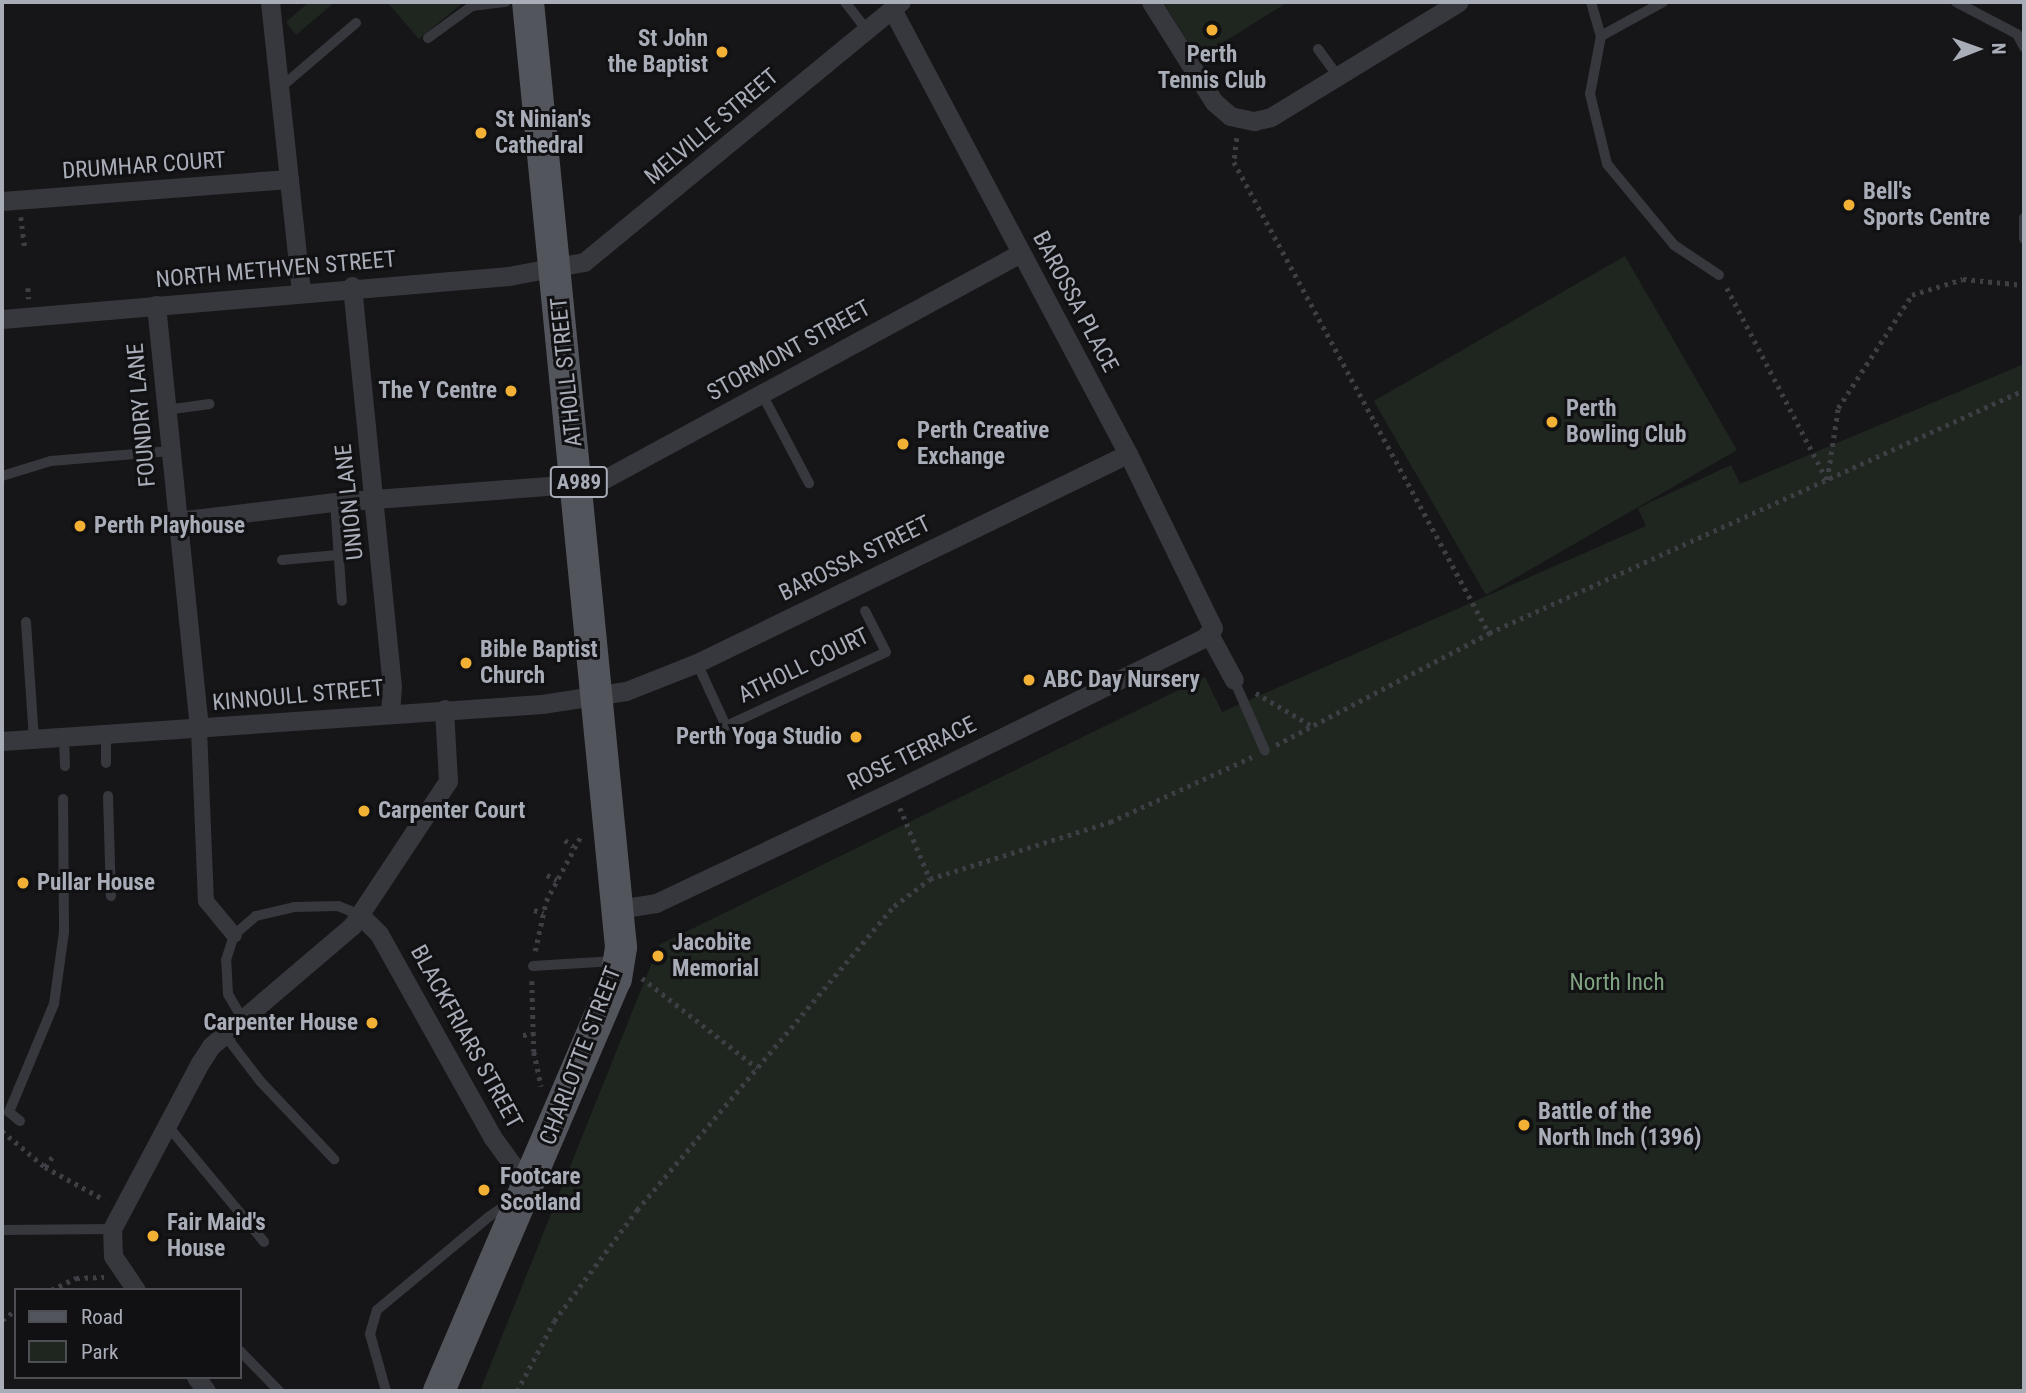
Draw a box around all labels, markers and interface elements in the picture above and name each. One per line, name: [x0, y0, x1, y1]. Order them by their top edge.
north arrow: [1942, 14, 2012, 84]
marker: Perth Tennis Club: [1204, 22, 1220, 38]
place label: St John the Baptist: [608, 25, 708, 79]
place label: Perth Tennis Club: [1158, 41, 1266, 95]
text: N: [1987, 43, 2010, 55]
marker: St John the Baptist: [714, 44, 730, 60]
street label: MELVILLE STREET: [639, 63, 785, 191]
place label: St Ninian's Cathedral: [495, 106, 591, 160]
marker: St Ninian's Cathedral: [473, 125, 489, 141]
street label: DRUMHAR COURT: [61, 147, 227, 185]
place label: Bell's Sports Centre: [1863, 178, 1990, 232]
marker: Bell's Sports Centre: [1841, 197, 1857, 213]
street label: BAROSSA PLACE: [1026, 227, 1124, 377]
street label: NORTH METHVEN STREET: [155, 246, 397, 294]
street label: STORMONT STREET: [702, 295, 876, 407]
street label: ATHOLL STREET: [545, 296, 589, 448]
street label: FOUNDRY LANE: [122, 342, 162, 488]
place label: The Y Centre: [378, 377, 497, 405]
marker: The Y Centre: [503, 383, 519, 399]
place label: Perth Bowling Club: [1566, 395, 1686, 449]
marker: Perth Bowling Club: [1544, 414, 1560, 430]
place label: Perth Creative Exchange: [917, 417, 1049, 471]
marker: Perth Creative Exchange: [895, 436, 911, 452]
street label: UNION LANE: [330, 443, 370, 561]
road number: A989: [549, 464, 609, 500]
street label: BAROSSA STREET: [775, 510, 935, 608]
place label: Perth Playhouse: [94, 512, 245, 540]
marker: Perth Playhouse: [72, 518, 88, 534]
street label: ATHOLL COURT: [734, 622, 874, 710]
place label: Bible Baptist Church: [480, 636, 598, 690]
marker: Bible Baptist Church: [458, 655, 474, 671]
place label: ABC Day Nursery: [1043, 666, 1200, 694]
marker: ABC Day Nursery: [1021, 672, 1037, 688]
street label: KINNOULL STREET: [211, 675, 385, 717]
street label: ROSE TERRACE: [843, 711, 981, 797]
place label: Perth Yoga Studio: [676, 723, 842, 751]
marker: Perth Yoga Studio: [848, 729, 864, 745]
place label: Carpenter Court: [378, 797, 525, 825]
marker: Carpenter Court: [356, 803, 372, 819]
place label: Pullar House: [37, 869, 155, 897]
marker: Pullar House: [15, 875, 31, 891]
place label: Jacobite Memorial: [672, 929, 759, 983]
street label: BLACKFRIARS STREET: [404, 940, 528, 1134]
marker: Jacobite Memorial: [650, 948, 666, 964]
street label: CHARLOTTE STREET: [534, 963, 628, 1149]
park label: North Inch: [1569, 969, 1665, 997]
place label: Carpenter House: [203, 1009, 358, 1037]
marker: Carpenter House: [364, 1015, 380, 1031]
place label: Battle of the North Inch (1396): [1538, 1098, 1701, 1152]
marker: Battle of the North Inch (1396): [1516, 1117, 1532, 1133]
place label: Footcare Scotland: [500, 1163, 581, 1217]
marker: Footcare Scotland: [474, 1180, 494, 1200]
place label: Fair Maid's House: [167, 1209, 266, 1263]
marker: Fair Maid's House: [145, 1228, 161, 1244]
legend: [14, 1288, 242, 1379]
text: Road: [81, 1305, 123, 1329]
text: Park: [81, 1340, 118, 1364]

